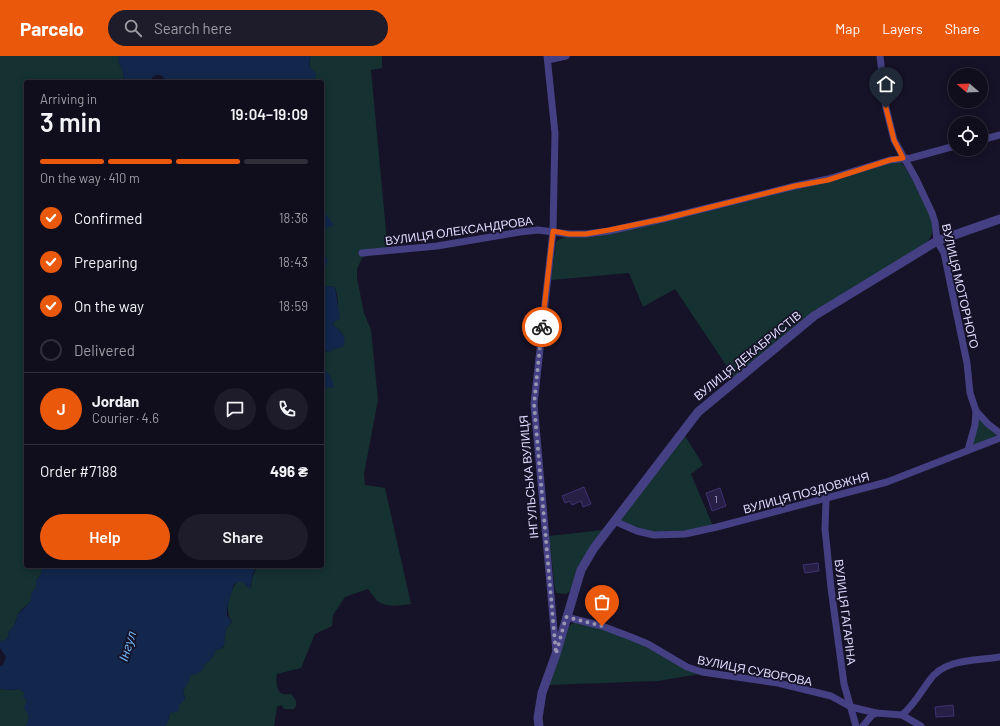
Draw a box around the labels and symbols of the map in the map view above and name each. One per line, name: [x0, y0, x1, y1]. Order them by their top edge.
pin: [869, 67, 903, 108]
north arrow: [948, 68, 988, 108]
street label: ВУЛИЦЯ ОЛЕКСАНДРОВА: [384, 213, 534, 248]
street label: ВУЛИЦЯ МОТОРНОГО: [939, 222, 982, 350]
courier: [522, 307, 562, 347]
street label: ВУЛИЦЯ ДЕКАБРИСТІВ: [691, 307, 804, 403]
street label: ІНГУЛЬСЬКА ВУЛИЦЯ: [516, 415, 541, 539]
street label: ВУЛИЦЯ ПОЗДОВЖНЯ: [741, 468, 871, 517]
house number: 1: [714, 493, 718, 505]
street label: ВУЛИЦЯ ГАГАРІНА: [832, 558, 859, 666]
pin: [585, 585, 619, 626]
water label: Інгул: [115, 628, 139, 663]
street label: ВУЛИЦЯ СУВОРОВА: [696, 652, 814, 689]

